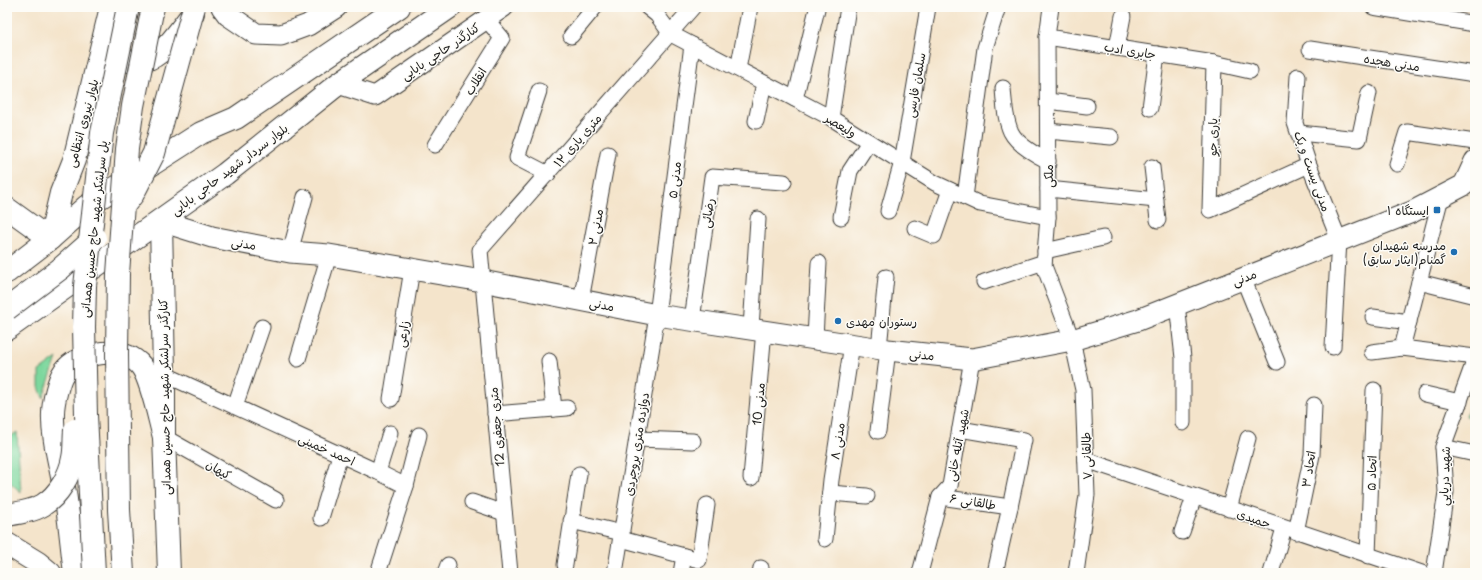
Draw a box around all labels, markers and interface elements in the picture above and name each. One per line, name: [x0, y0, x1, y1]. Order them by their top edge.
street label: کنارگذر حاجی بابایی: [397, 18, 483, 84]
street label: جابری ادب: [1103, 37, 1157, 63]
street label: مدنی هجده: [1363, 49, 1421, 75]
street label: سلمان فارسی: [900, 51, 930, 119]
street label: انقلاب: [460, 64, 491, 98]
street label: بلوار نیروی انتظامی: [62, 77, 102, 169]
street label: ولیعصر: [821, 108, 860, 141]
street label: ۱۲ متری یاری: [549, 109, 605, 171]
street label: یاری جو: [1203, 118, 1221, 157]
street label: بلوار سردار شهید حاجی بابایی: [167, 119, 291, 219]
street label: مدنی بیست و یک: [1290, 128, 1336, 214]
street label: پل سرلشکر شهید حاج حسین همدانی: [75, 140, 112, 319]
street label: مدنی ۵: [663, 160, 685, 200]
street label: ملکی: [1039, 164, 1057, 188]
street label: رضائی: [696, 197, 718, 229]
place label: ایستگاه ۱: [1387, 201, 1429, 219]
marker: ایستگاه ۱: [1432, 205, 1442, 215]
street label: مدنی ۲: [583, 207, 607, 247]
street label: مدنی: [230, 232, 258, 254]
place label: مدرسه شهیدان گمنام(ایثار سابق): [1363, 236, 1446, 269]
marker: مدرسه شهیدان گمنام(ایثار سابق): [1449, 247, 1459, 257]
street label: مدنی: [1229, 264, 1259, 290]
street label: مدنی: [588, 293, 616, 315]
street label: کنارگذر سرلشکر شهید حاج حسین همدانی: [153, 299, 176, 495]
place label: رستوران مهدی: [846, 312, 917, 330]
marker: رستوران مهدی: [833, 316, 843, 326]
street label: زارعی: [391, 319, 413, 349]
street label: مدنی: [909, 344, 935, 364]
street label: مدنی 10: [747, 382, 769, 426]
street label: 12 متری جعفری: [484, 387, 508, 467]
street label: دوازده متری بروجردی: [619, 391, 653, 497]
street label: شهید آتله خانی: [941, 407, 973, 483]
street label: مدنی ۸: [825, 421, 849, 461]
street label: احمد خمینی: [296, 429, 358, 470]
street label: طالقانی ۷: [1076, 432, 1096, 480]
street label: شهيد دريايي: [1434, 446, 1457, 506]
street label: اتحاد ۳: [1296, 449, 1320, 489]
street label: کیهان: [203, 455, 235, 483]
street label: اتحاد ۵: [1361, 455, 1381, 491]
street label: طالقانی ۶: [948, 488, 998, 514]
street label: حمیدی: [1235, 504, 1273, 532]

